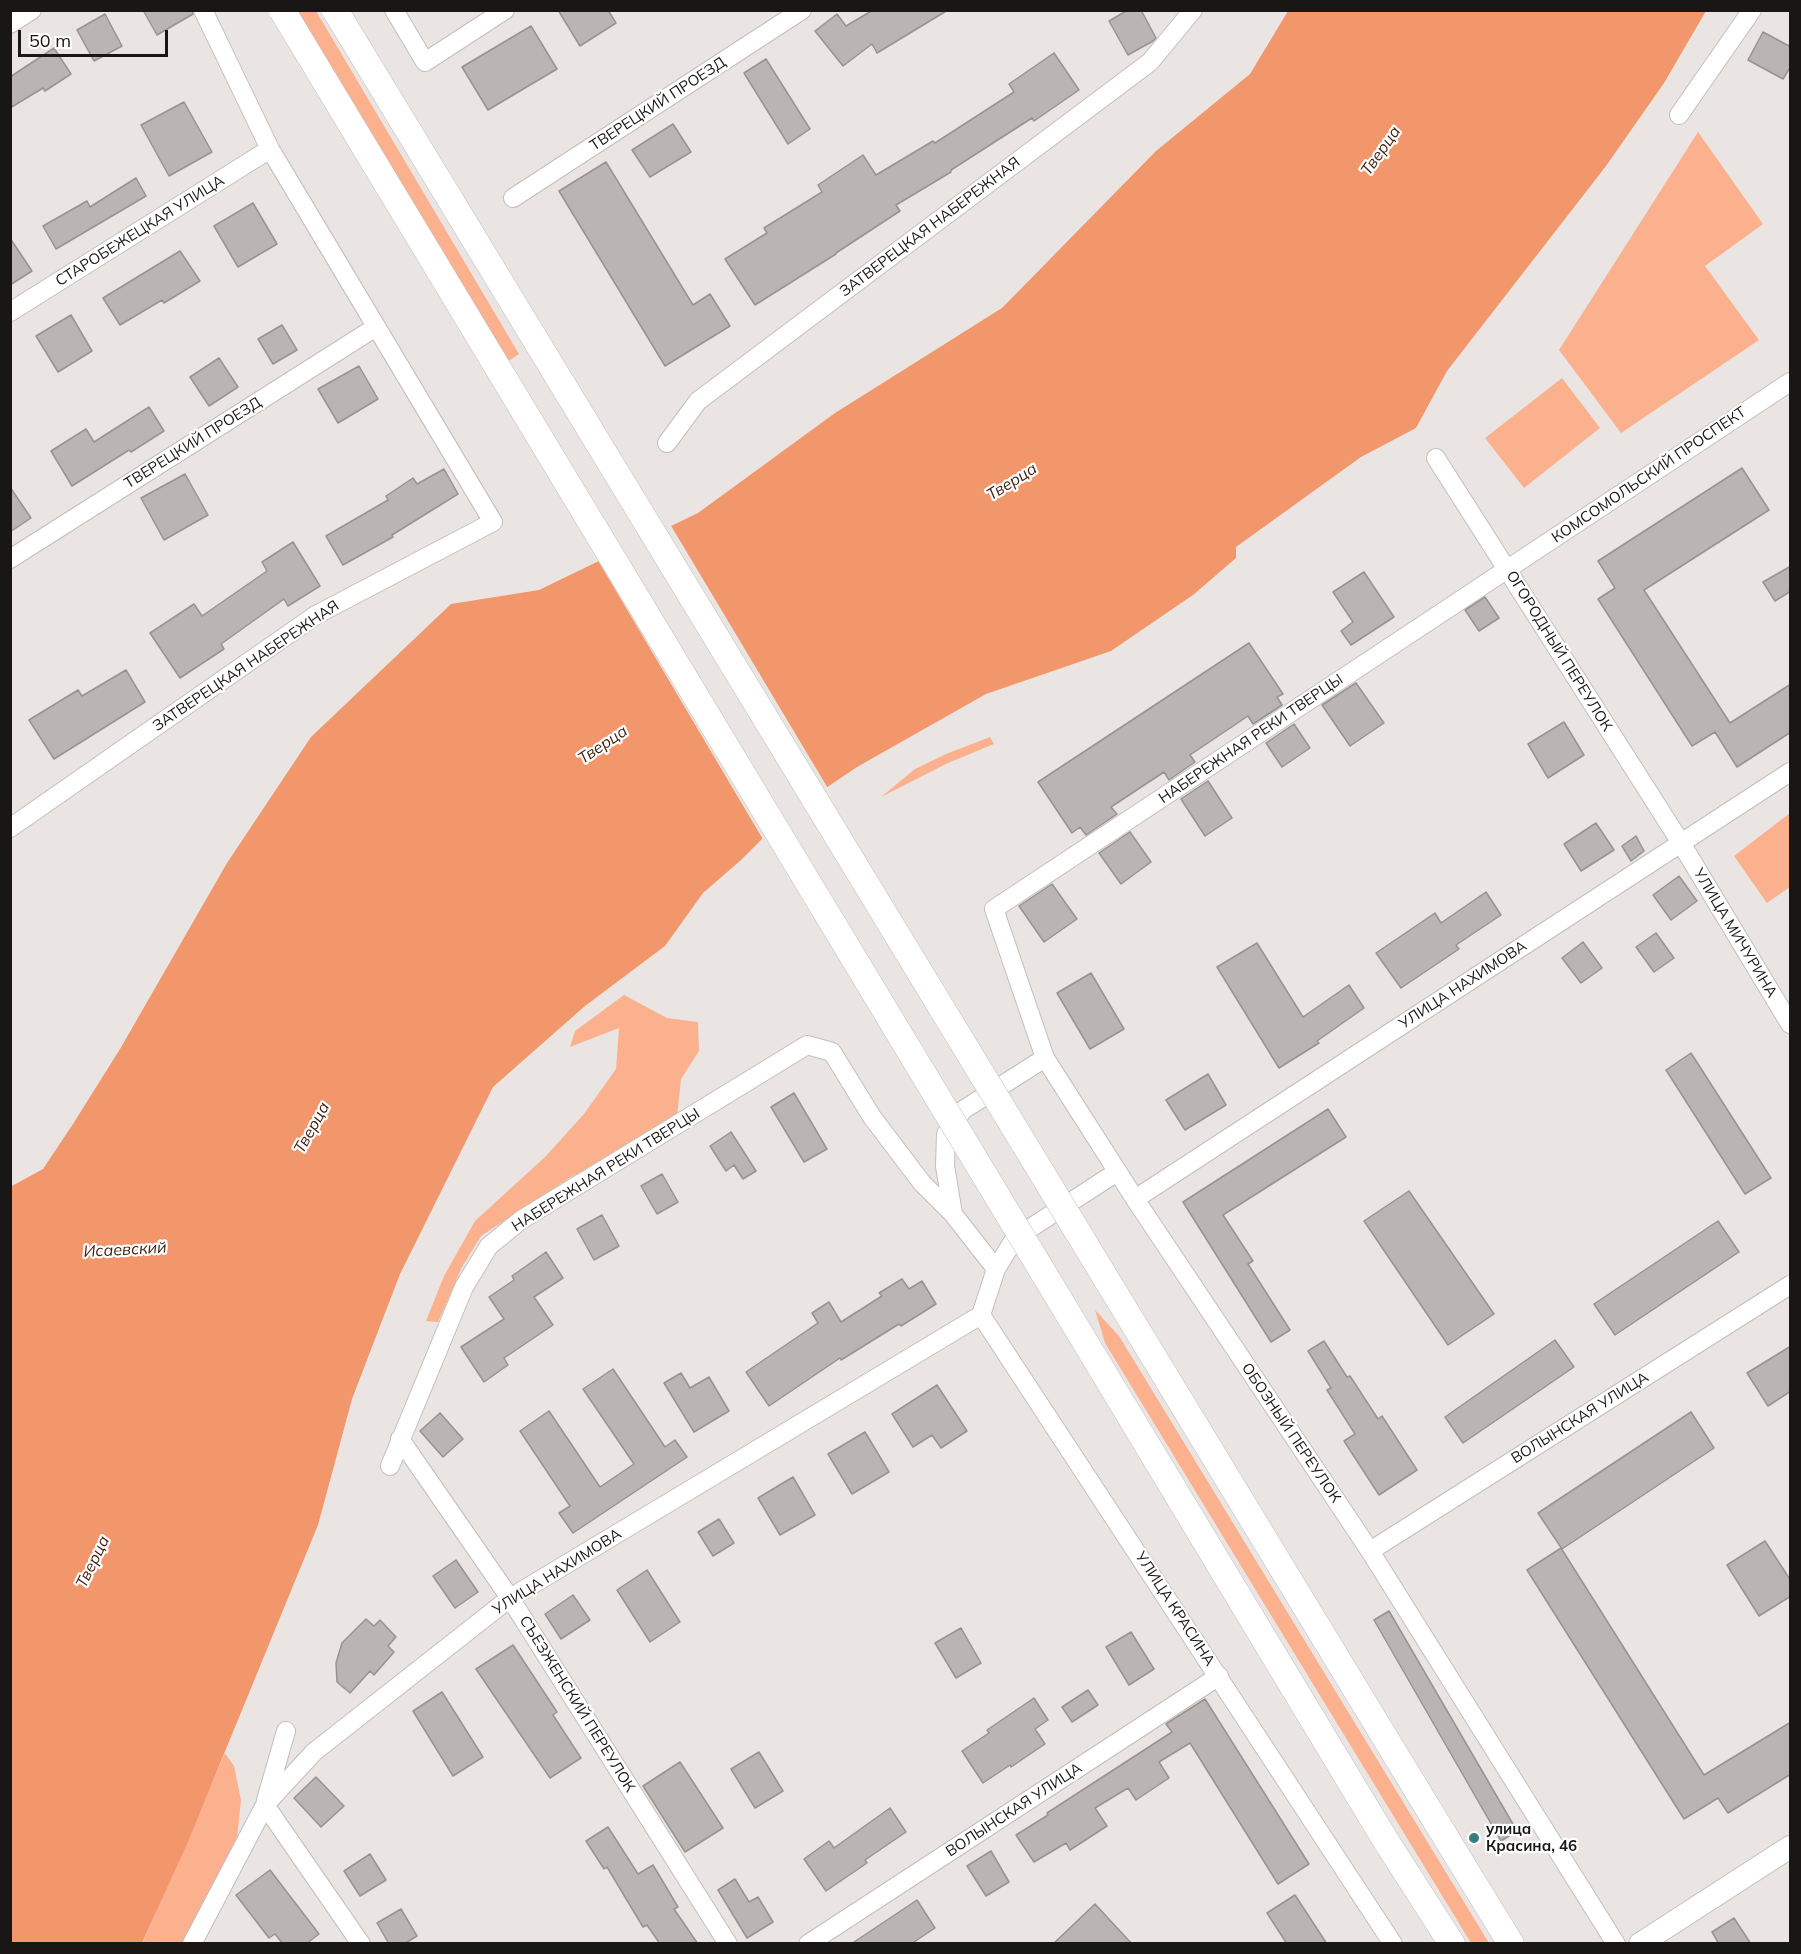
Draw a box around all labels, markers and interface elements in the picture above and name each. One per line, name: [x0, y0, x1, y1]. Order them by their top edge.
scale bar: [21, 18, 171, 56]
text: 50 m: [29, 29, 71, 52]
street label: ТВЕРЕЦКИЙ ПРОЕЗД: [587, 53, 729, 155]
water label: Тверца: [1357, 123, 1405, 179]
street label: ЗАТВЕРЕЦКАЯ НАБЕРЕЖНАЯ: [836, 153, 1024, 301]
street label: СТАРОБЕЖЕЦКАЯ УЛИЦА: [52, 172, 228, 290]
street label: ТВЕРЕЦКИЙ ПРОЕЗД: [121, 393, 265, 493]
street label: КОМСОМОЛЬСКИЙ ПРОСПЕКТ: [1548, 403, 1750, 547]
water label: Тверца: [983, 459, 1041, 505]
street label: ОГОРОДНЫЙ ПЕРЕУЛОК: [1502, 568, 1616, 734]
street label: ЗАТВЕРЕЦКАЯ НАБЕРЕЖНАЯ: [149, 597, 343, 735]
street label: НАБЕРЕЖНАЯ РЕКИ ТВЕРЦЫ: [1155, 670, 1347, 808]
water label: Тверца: [575, 722, 631, 768]
street label: УЛИЦА МИЧУРИНА: [1689, 865, 1781, 1001]
street label: УЛИЦА НАХИМОВА: [1396, 937, 1530, 1033]
water label: Тверца: [290, 1099, 334, 1157]
street label: НАБЕРЕЖНАЯ РЕКИ ТВЕРЦЫ: [509, 1105, 703, 1235]
water label: Исаевский: [83, 1238, 167, 1262]
street label: ОБОЗНЫЙ ПЕРЕУЛОК: [1238, 1360, 1344, 1506]
street label: ВОЛЫНСКАЯ УЛИЦА: [1508, 1368, 1652, 1468]
street label: УЛИЦА НАХИМОВА: [489, 1525, 625, 1619]
water label: Тверца: [72, 1533, 114, 1591]
street label: УЛИЦА КРАСИНА: [1131, 1548, 1219, 1670]
street label: СЪЕЗЖЕНСКИЙ ПЕРЕУЛОК: [515, 1613, 639, 1795]
street label: ВОЛЫНСКАЯ УЛИЦА: [943, 1759, 1085, 1861]
place label: улица Красина, 46: [1486, 1820, 1577, 1855]
marker: улица Красина, 46: [1467, 1831, 1481, 1845]

